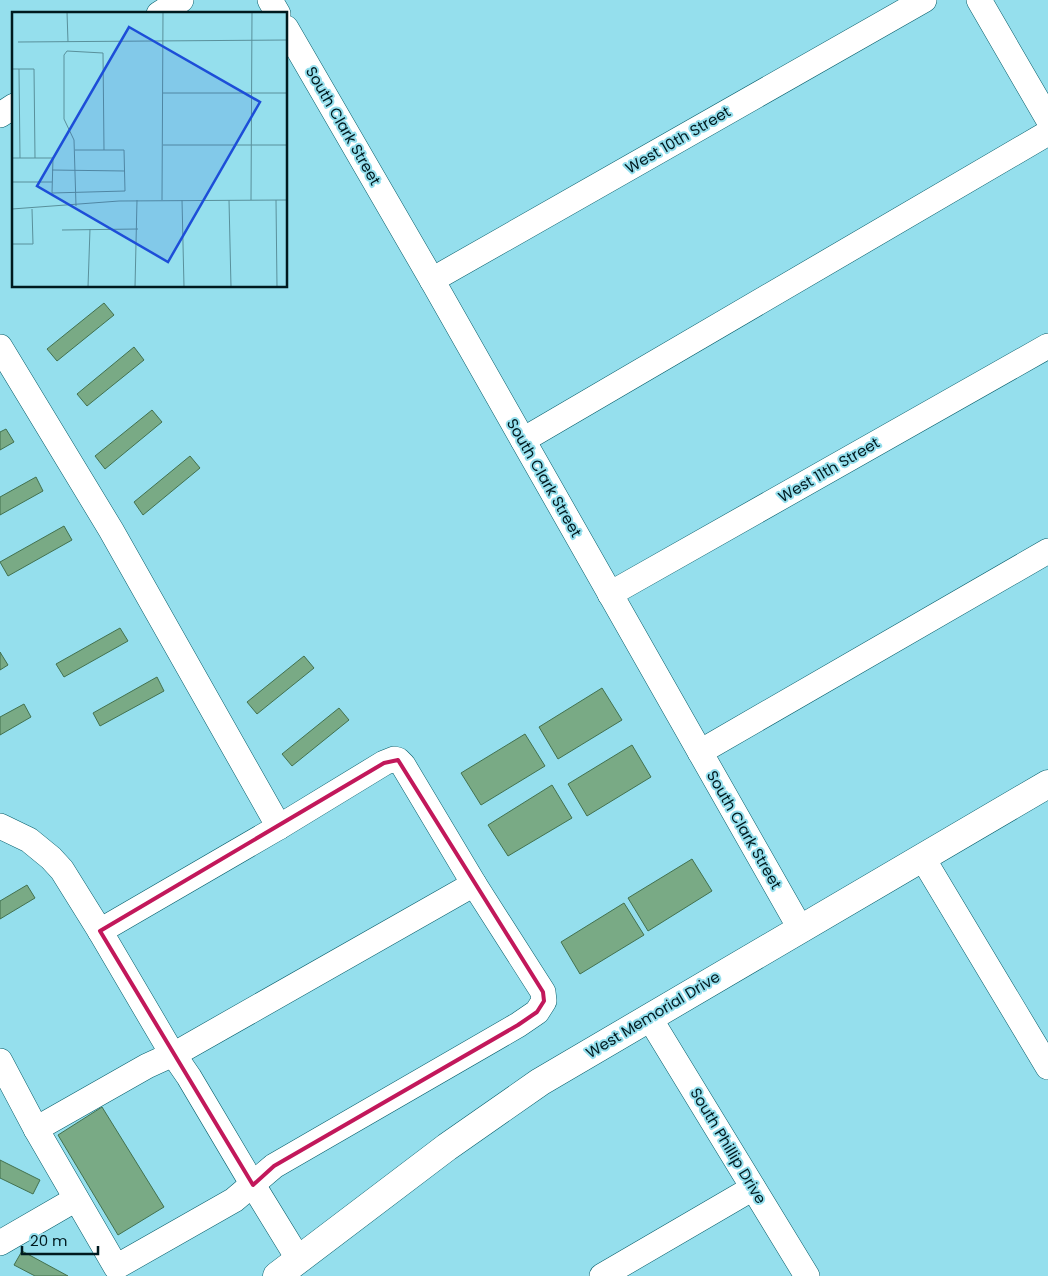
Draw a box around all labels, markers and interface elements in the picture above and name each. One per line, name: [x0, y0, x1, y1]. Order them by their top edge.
inset map: [12, 12, 288, 288]
street label: South Clark Street: [301, 63, 386, 189]
street label: West 10th Street: [621, 101, 734, 178]
street label: South Clark Street: [502, 415, 587, 541]
street label: West 11th Street: [774, 432, 883, 507]
street label: South Clark Street: [702, 767, 787, 893]
street label: West Memorial Drive: [582, 966, 724, 1063]
street label: South Phillip Drive: [685, 1084, 771, 1208]
scale bar: [22, 1224, 99, 1256]
text: 20 m: [30, 1230, 68, 1251]

